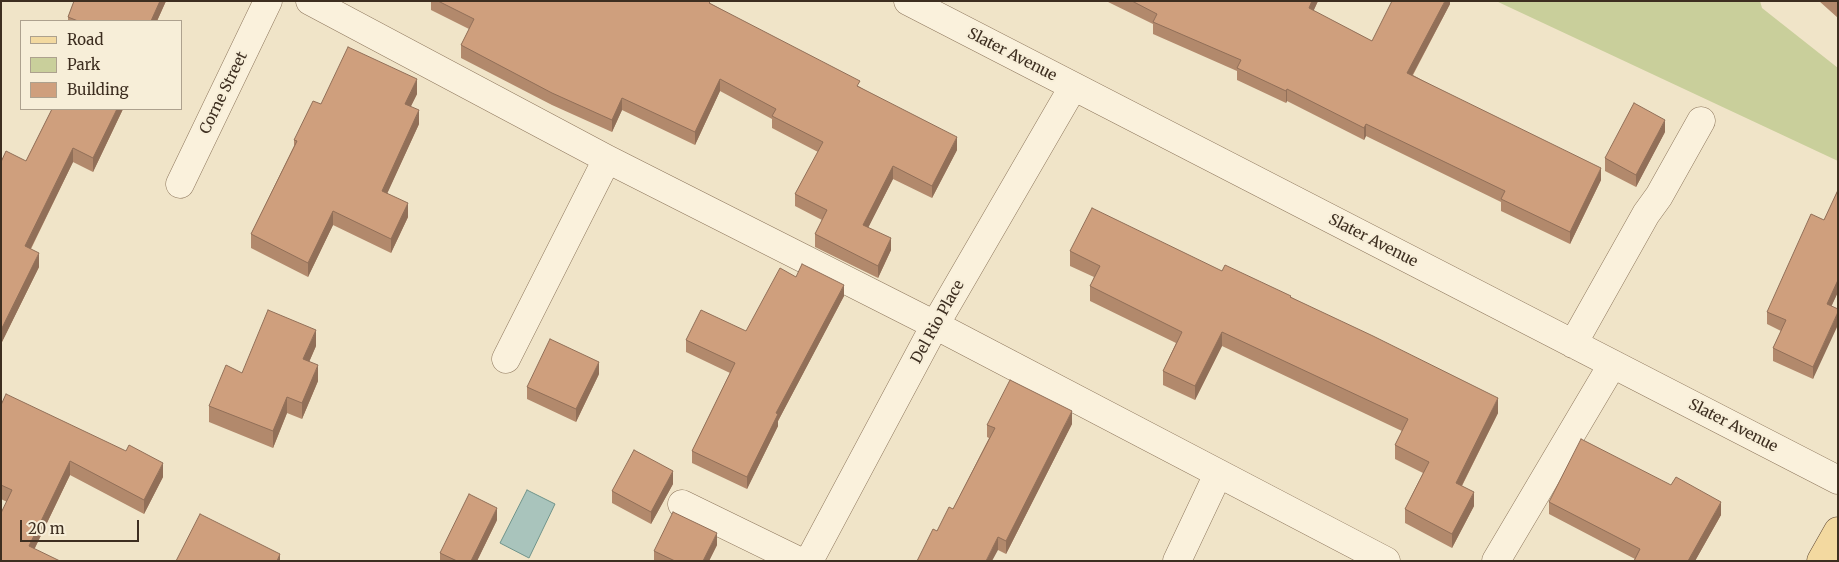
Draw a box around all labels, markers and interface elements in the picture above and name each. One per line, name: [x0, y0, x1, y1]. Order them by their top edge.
legend: [20, 20, 182, 110]
street label: Slater Avenue: [964, 25, 1060, 85]
text: Road: [67, 30, 103, 49]
street label: Corne Street: [196, 49, 252, 137]
text: Park: [67, 55, 100, 74]
text: Building: [67, 80, 129, 99]
street label: Slater Avenue: [1325, 211, 1421, 271]
street label: Del Rio Place: [908, 277, 968, 367]
street label: Slater Avenue: [1685, 396, 1781, 456]
scale bar: [22, 510, 141, 542]
text: 20 m: [28, 519, 65, 538]

